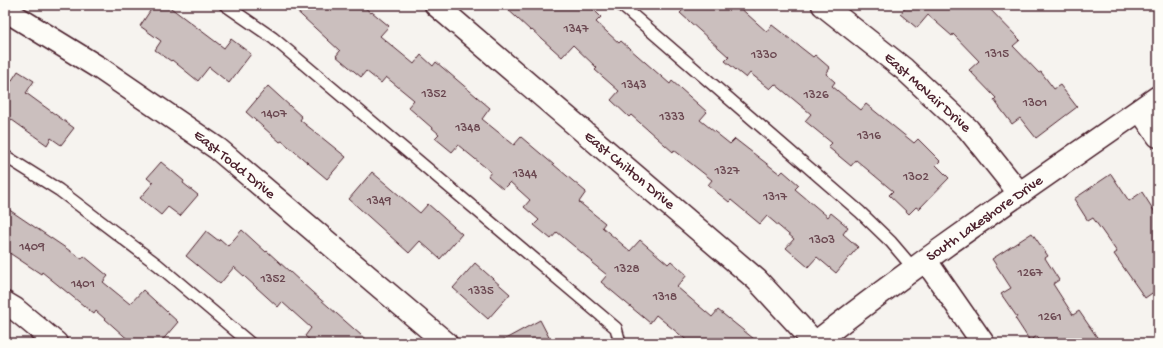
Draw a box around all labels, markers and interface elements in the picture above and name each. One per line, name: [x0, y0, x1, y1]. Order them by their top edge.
house number: 1347: [563, 22, 590, 37]
house number: 1315: [984, 47, 1009, 62]
house number: 1330: [750, 48, 778, 63]
street label: East McNair Drive: [880, 49, 975, 137]
house number: 1343: [621, 78, 647, 93]
house number: 1352: [420, 87, 447, 102]
house number: 1326: [803, 88, 829, 103]
house number: 1301: [1022, 96, 1047, 111]
house number: 1407: [260, 107, 288, 122]
house number: 1333: [658, 110, 685, 125]
house number: 1348: [454, 121, 481, 136]
street label: East Todd Drive: [189, 126, 279, 204]
street label: East Chilton Drive: [580, 128, 678, 214]
house number: 1316: [856, 129, 881, 144]
house number: 1327: [713, 164, 741, 179]
house number: 1344: [512, 167, 537, 182]
house number: 1302: [902, 170, 929, 185]
street label: South Lakeshore Drive: [923, 172, 1047, 266]
house number: 1317: [762, 190, 788, 205]
house number: 1349: [366, 194, 392, 209]
house number: 1303: [808, 233, 835, 248]
house number: 1409: [18, 240, 45, 255]
house number: 1328: [613, 262, 640, 277]
house number: 1267: [1017, 266, 1044, 281]
house number: 1352: [259, 272, 286, 287]
house number: 1401: [70, 277, 95, 292]
house number: 1335: [467, 284, 494, 299]
house number: 1318: [652, 290, 677, 305]
house number: 1261: [1037, 310, 1062, 325]

